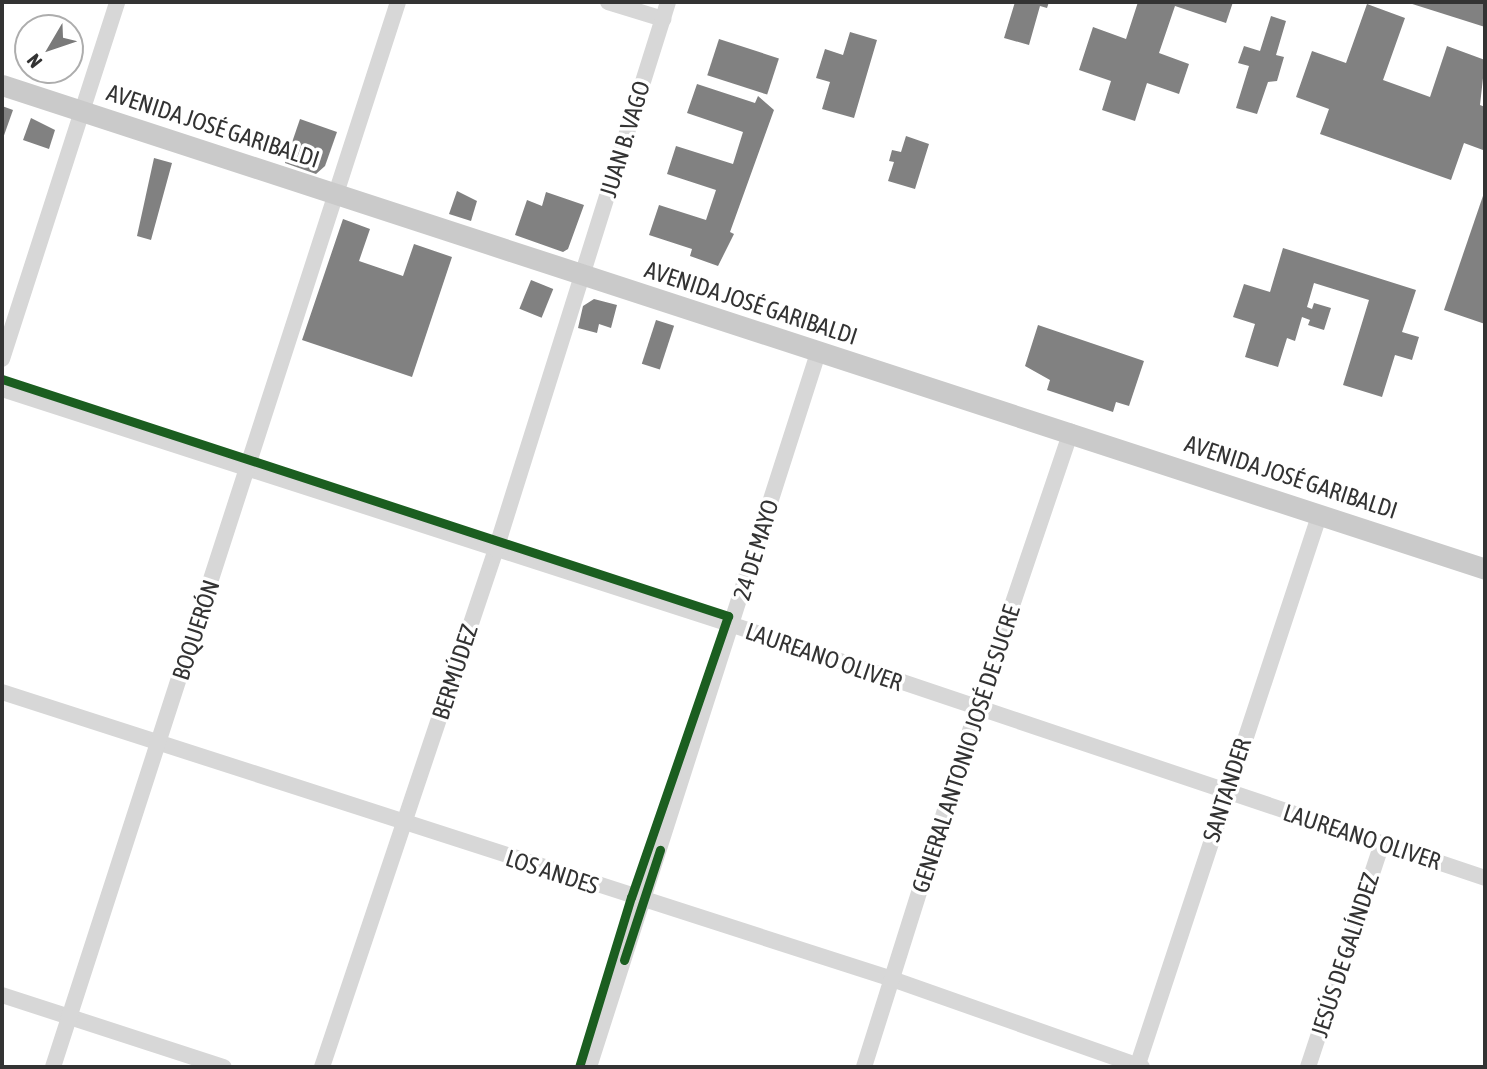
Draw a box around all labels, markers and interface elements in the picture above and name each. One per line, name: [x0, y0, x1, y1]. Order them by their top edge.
north arrow: [14, 14, 84, 84]
text: N: [22, 50, 46, 72]
street label: AVENIDA JOSÉ GARIBALDI: [103, 78, 323, 174]
street label: JUAN B. VAGO: [594, 78, 656, 200]
street label: AVENIDA JOSÉ GARIBALDI: [641, 255, 861, 351]
street label: AVENIDA JOSÉ GARIBALDI: [1181, 429, 1401, 525]
street label: 24 DE MAYO: [727, 496, 785, 604]
street label: BOQUERÓN: [166, 576, 226, 684]
street label: GENERAL ANTONIO JOSÉ DE SUCRE: [906, 602, 1026, 896]
street label: LAUREANO OLIVER: [742, 617, 906, 697]
street label: BERMÚDEZ: [426, 621, 484, 723]
street label: SANTANDER: [1197, 735, 1257, 845]
street label: LAUREANO OLIVER: [1280, 798, 1444, 876]
street label: LOS ANDES: [502, 843, 602, 901]
street label: JESÚS DE GALÍNDEZ: [1305, 869, 1385, 1041]

